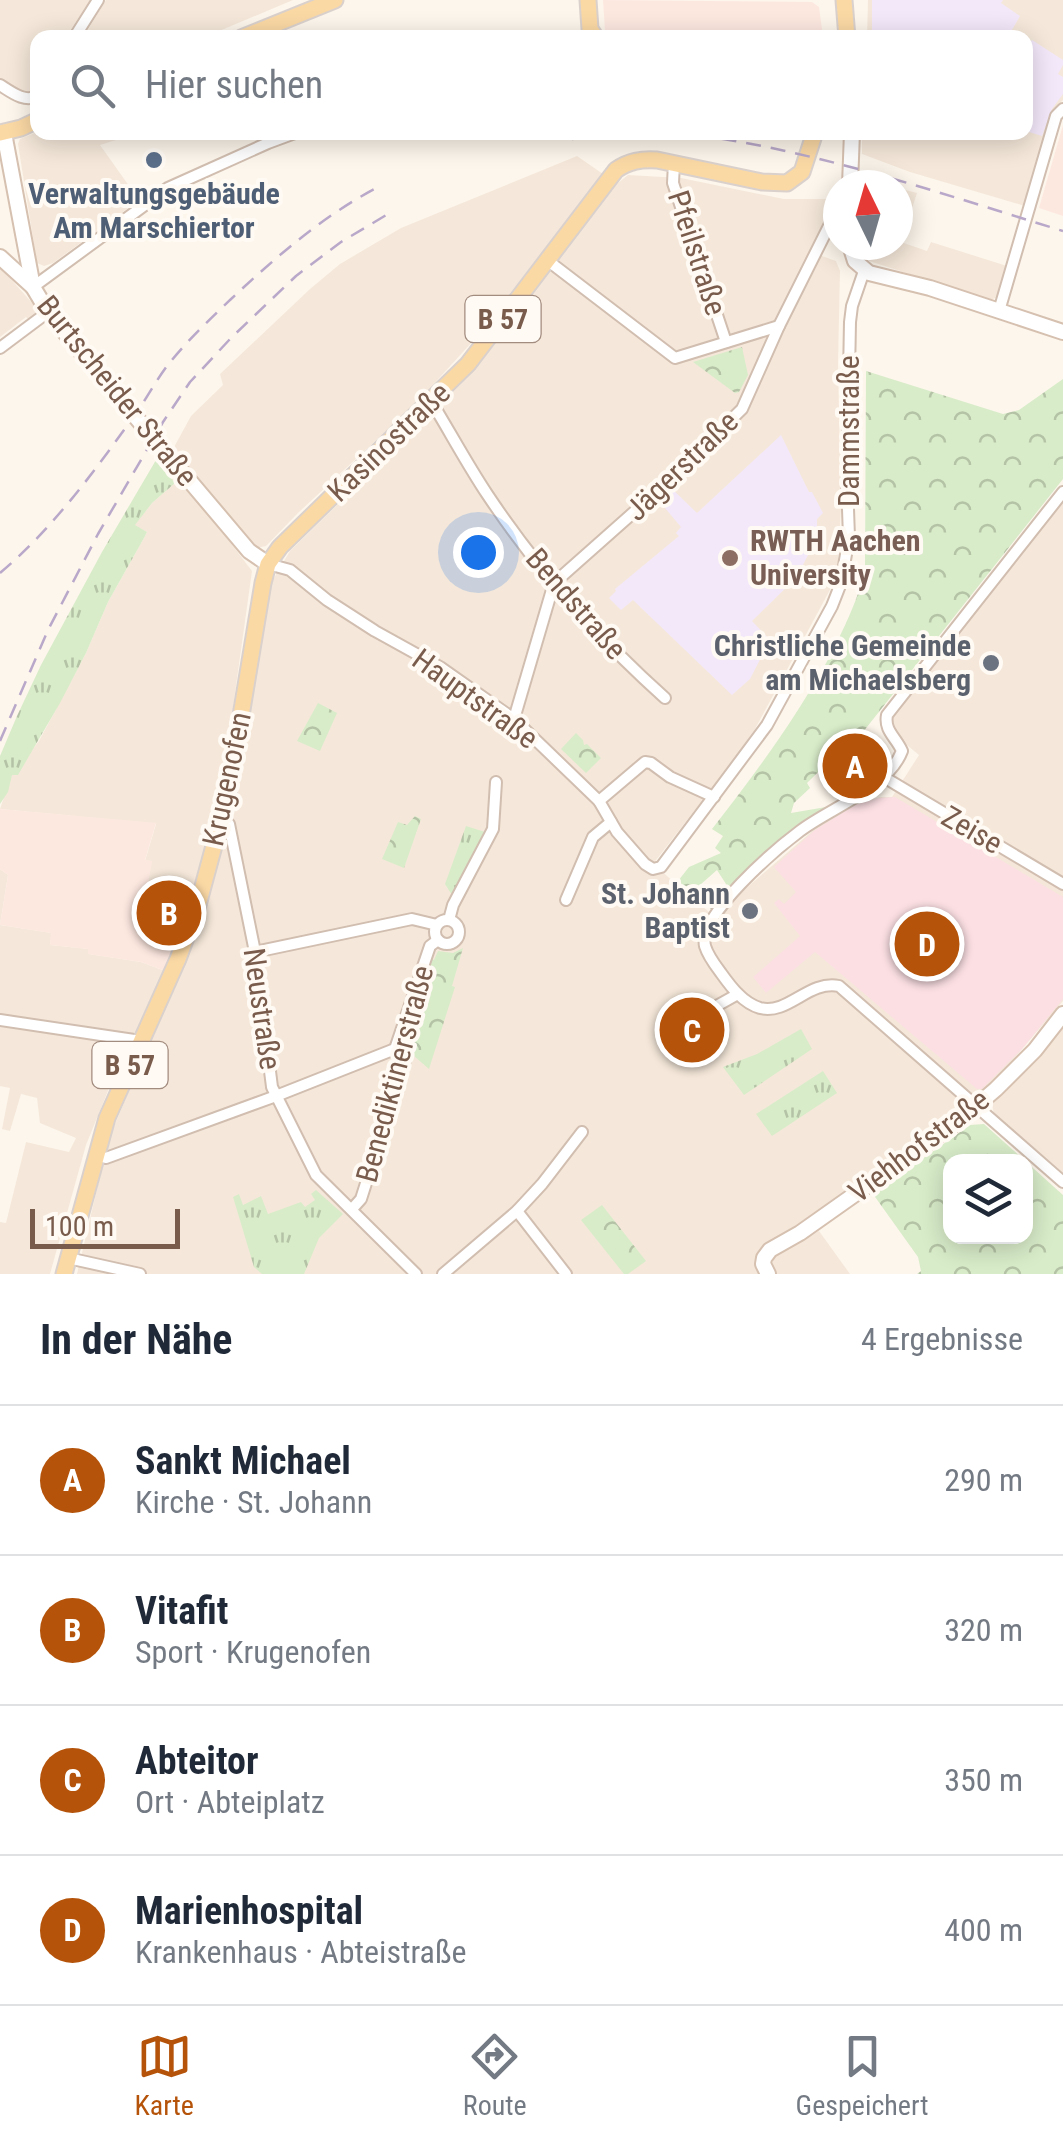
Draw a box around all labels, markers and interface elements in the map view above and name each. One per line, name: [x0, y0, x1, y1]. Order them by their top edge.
search box: [30, 30, 1033, 140]
icon: search: [65, 58, 120, 113]
text: Hier suchen: [145, 63, 323, 107]
marker: Verwaltungsgebäude Am Marschiertor: [143, 149, 165, 171]
north arrow: [823, 170, 913, 260]
place label: Verwaltungsgebäude Am Marschiertor: [28, 176, 280, 245]
street label: Pfeilstraße: [661, 186, 734, 320]
street label: Burtscheider Straße: [30, 288, 205, 493]
road number: B 57: [466, 296, 540, 342]
street label: Dammstraße: [831, 355, 866, 507]
street label: Kasinostraße: [320, 375, 457, 508]
street label: Jägerstraße: [618, 404, 745, 528]
place label: RWTH Aachen University: [750, 523, 921, 592]
your location: [453, 527, 504, 578]
street label: Bendstraße: [519, 541, 634, 666]
marker: RWTH Aachen University: [719, 547, 741, 569]
place label: Christliche Gemeinde am Michaelsberg: [714, 628, 971, 697]
street label: Hauptstraße: [406, 641, 545, 756]
marker: Christliche Gemeinde am Michaelsberg: [980, 652, 1002, 674]
street label: Krugenofen: [195, 709, 258, 849]
pin: A: [822, 728, 888, 804]
street label: Zeise: [936, 798, 1009, 861]
pin: B: [136, 876, 202, 950]
place label: St. Johann Baptist: [601, 876, 730, 945]
marker: St. Johann Baptist: [739, 900, 761, 922]
pin: D: [894, 906, 960, 982]
street label: Neustraße: [237, 946, 288, 1072]
street label: Benediktinerstraße: [349, 962, 440, 1186]
pin: C: [660, 992, 724, 1068]
road number: B 57: [92, 1042, 168, 1088]
street label: Viehhofstraße: [842, 1082, 996, 1210]
map controls: [943, 1154, 1033, 1244]
button: layers: [943, 1154, 1033, 1244]
scale bar: [30, 1204, 180, 1248]
text: 100 m: [45, 1210, 114, 1243]
text: In der Nähe: [40, 1315, 232, 1364]
text: 4 Ergebnisse: [861, 1320, 1023, 1358]
text: Sankt Michael: [135, 1439, 351, 1483]
text: A: [63, 1461, 82, 1499]
text: 290 m: [944, 1461, 1023, 1499]
text: Kirche · St. Johann: [135, 1483, 372, 1521]
text: Vitafit: [135, 1589, 228, 1633]
text: B: [64, 1611, 81, 1649]
text: 320 m: [944, 1611, 1023, 1649]
text: Sport · Krugenofen: [135, 1633, 371, 1671]
text: Abteitor: [135, 1739, 259, 1783]
text: C: [63, 1761, 82, 1799]
text: 350 m: [944, 1761, 1023, 1799]
text: Ort · Abteiplatz: [135, 1783, 325, 1821]
text: Marienhospital: [135, 1889, 363, 1933]
text: D: [63, 1911, 82, 1949]
text: 400 m: [944, 1911, 1023, 1949]
text: Krankenhaus · Abteistraße: [135, 1933, 467, 1971]
tab: Karte: [134, 2029, 194, 2122]
tab: Route: [463, 2029, 527, 2122]
tab: Gespeichert: [796, 2029, 929, 2122]

